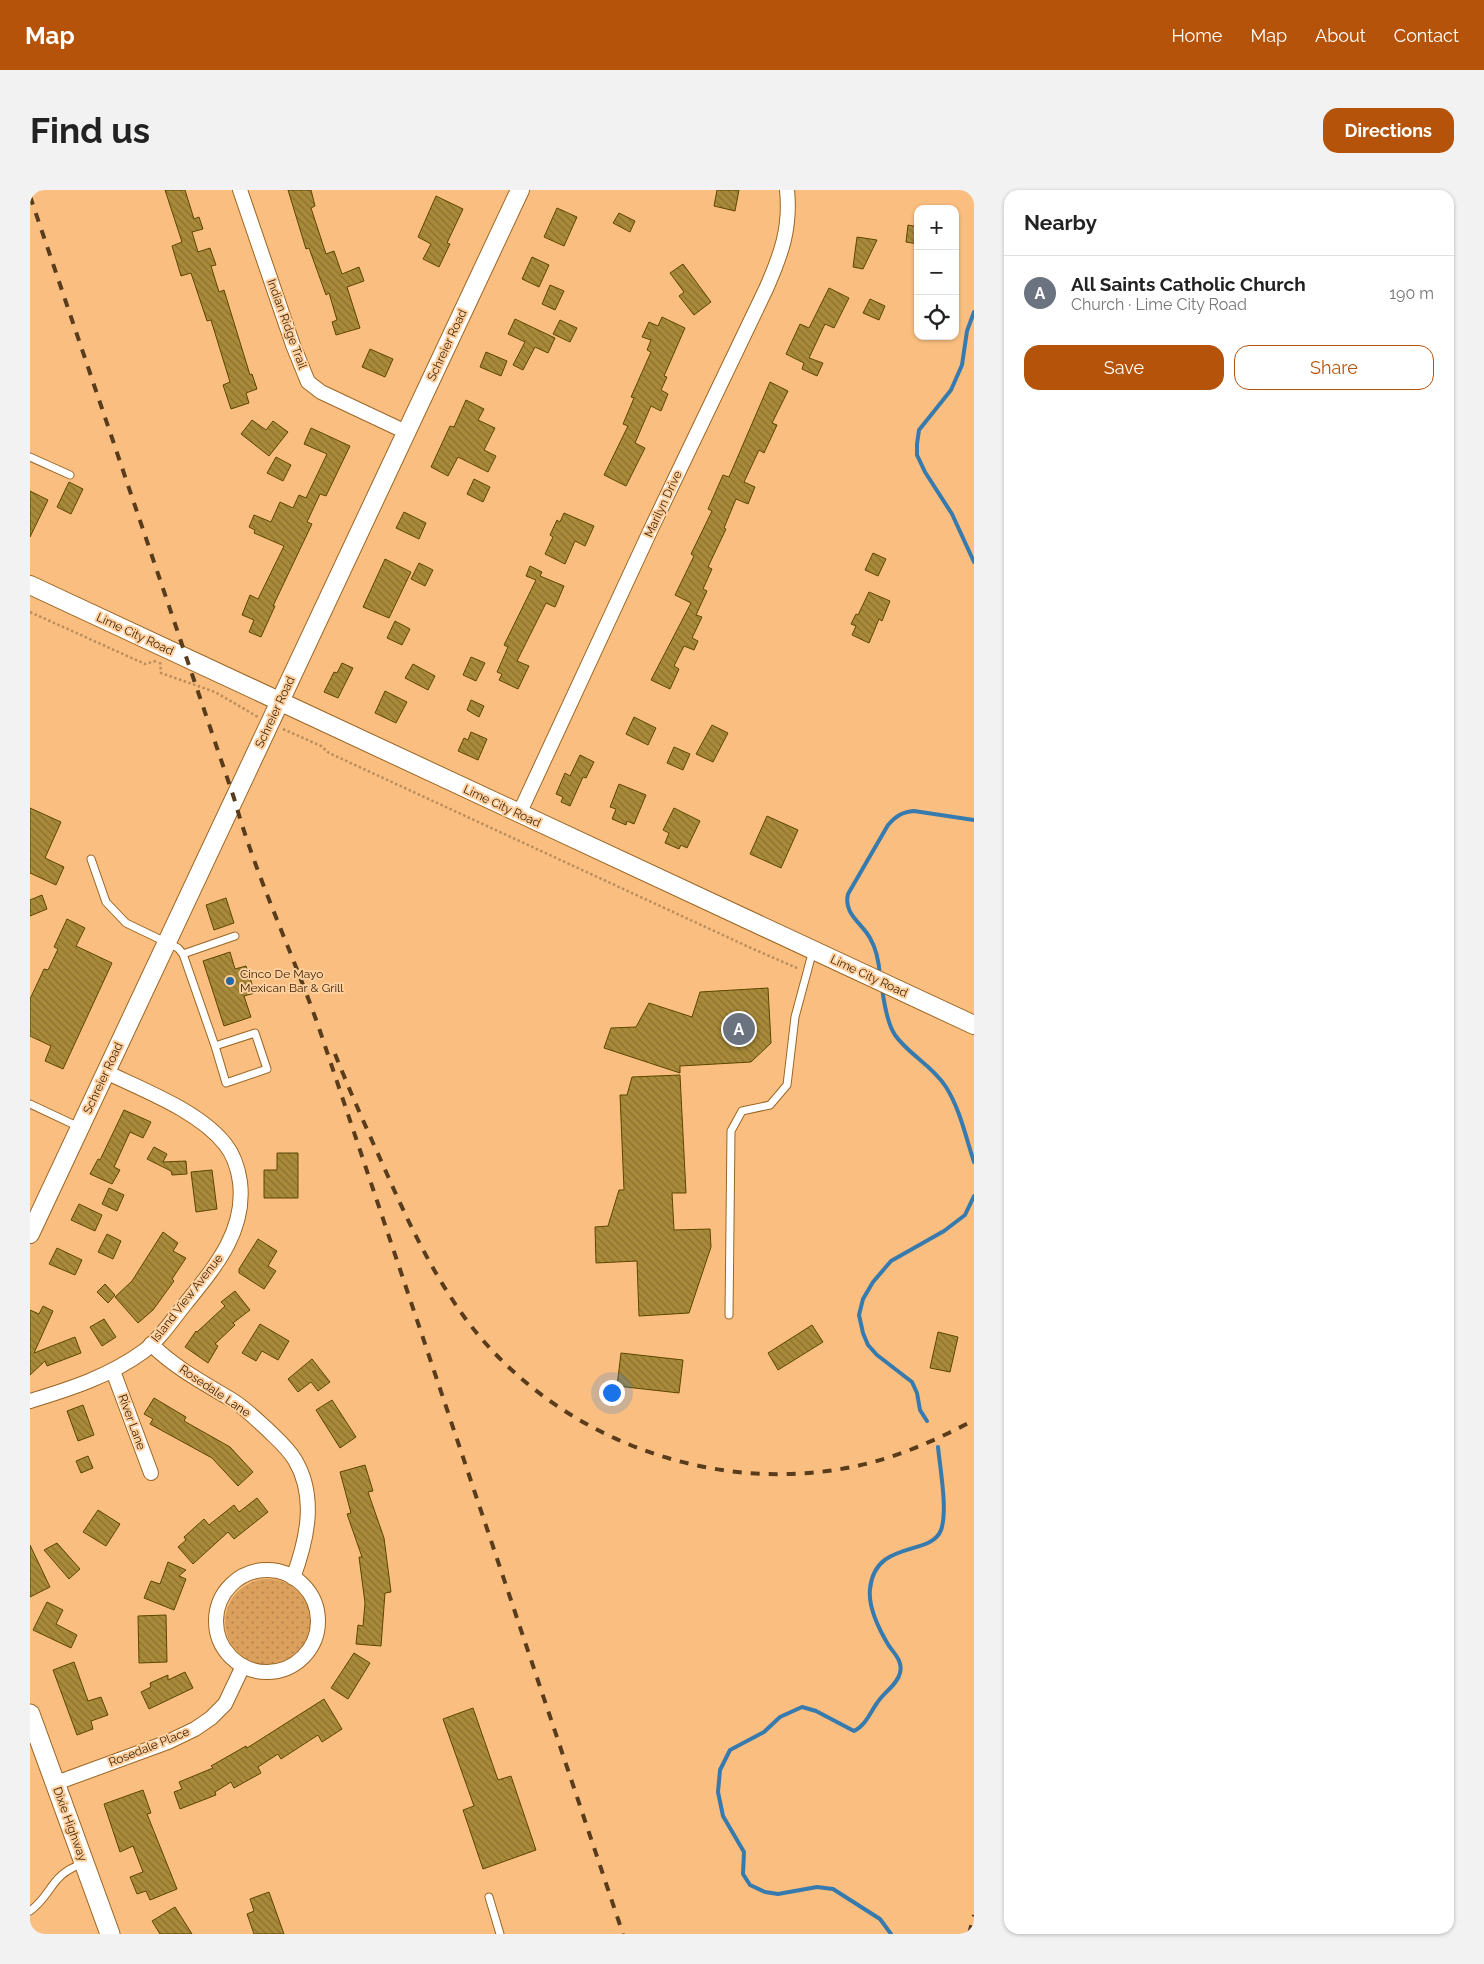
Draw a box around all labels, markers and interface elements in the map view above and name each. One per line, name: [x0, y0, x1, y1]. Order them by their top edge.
text: Map: [25, 21, 75, 50]
text: Home: [1171, 25, 1222, 46]
text: Map: [1250, 25, 1287, 46]
text: About: [1315, 25, 1366, 46]
text: Contact: [1394, 25, 1459, 46]
button: Directions: [1323, 108, 1454, 153]
text: Find us: [30, 110, 150, 151]
map controls: [914, 205, 959, 340]
button: +: [914, 205, 959, 250]
text: Nearby: [1024, 210, 1097, 235]
button: −: [914, 250, 959, 295]
text: All Saints Catholic Church: [1071, 273, 1306, 295]
street label: Indian Ridge Trail: [264, 277, 310, 371]
text: A: [1035, 284, 1045, 303]
text: 190 m: [1389, 284, 1434, 303]
button: locate: [914, 295, 959, 340]
text: Church · Lime City Road: [1071, 295, 1247, 314]
street label: Schreier Road: [424, 307, 470, 383]
button: Save: [1024, 345, 1224, 390]
button: Share: [1234, 345, 1434, 390]
street label: Marilyn Drive: [641, 468, 685, 540]
street label: Lime City Road: [94, 610, 176, 658]
street label: Schreier Road: [252, 674, 298, 750]
street label: Lime City Road: [461, 782, 543, 830]
street label: Lime City Road: [828, 952, 910, 1000]
place label: Cinco De Mayo Mexican Bar & Grill: [240, 967, 344, 995]
marker: Cinco De Mayo Mexican Bar & Grill: [224, 975, 236, 987]
pin: A: [723, 1010, 755, 1048]
street label: Schreier Road: [80, 1040, 126, 1116]
street label: Island View Avenue: [148, 1251, 226, 1345]
street label: Rosedale Lane: [177, 1362, 253, 1420]
your location: [599, 1380, 625, 1406]
street label: River Lane: [115, 1392, 149, 1452]
street label: Rosedale Place: [107, 1724, 191, 1770]
street label: Dixie Highway: [50, 1785, 90, 1864]

